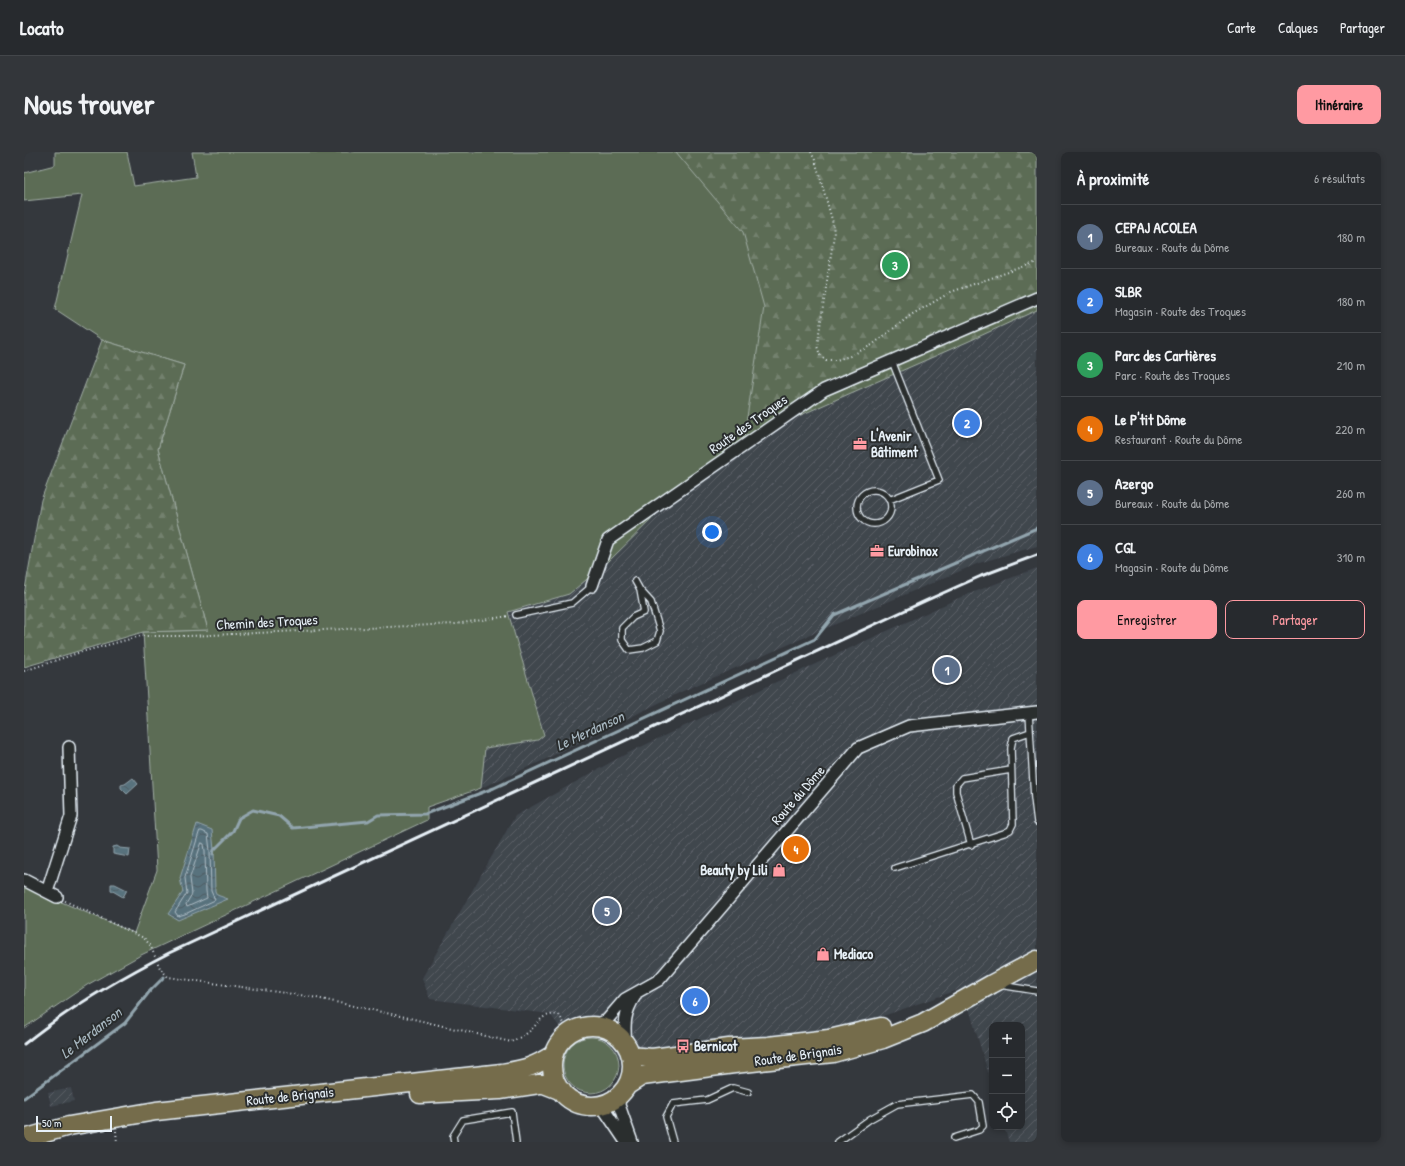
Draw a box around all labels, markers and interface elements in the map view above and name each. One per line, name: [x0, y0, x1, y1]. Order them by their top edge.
text: Locato: [20, 15, 64, 41]
text: Carte: [1227, 18, 1256, 37]
text: Calques: [1278, 18, 1318, 37]
text: Partager: [1340, 18, 1385, 37]
text: Nous trouver: [24, 85, 155, 123]
button: Itinéraire: [1297, 85, 1381, 124]
text: À proximité: [1077, 167, 1149, 190]
text: 6 résultats: [1314, 169, 1365, 187]
text: CEPAJ ACOLEA: [1115, 217, 1197, 238]
text: 1: [1088, 228, 1092, 246]
text: 180 m: [1337, 228, 1365, 246]
text: Bureaux · Route du Dôme: [1115, 238, 1229, 256]
pin: 3: [882, 250, 908, 280]
text: SLBR: [1115, 281, 1142, 302]
text: 2: [1087, 292, 1093, 310]
text: 180 m: [1337, 292, 1365, 310]
text: Magasin · Route des Troques: [1115, 302, 1246, 320]
text: Parc des Cartières: [1115, 345, 1216, 366]
text: 3: [1087, 356, 1093, 374]
text: 210 m: [1337, 356, 1365, 374]
text: Parc · Route des Troques: [1115, 366, 1230, 384]
street label: Route des Troques: [705, 390, 791, 458]
pin: 2: [954, 408, 980, 438]
text: Le P'tit Dôme: [1115, 409, 1186, 430]
text: 4: [1088, 420, 1092, 438]
text: 220 m: [1335, 420, 1365, 438]
place label: L'Avenir Bâtiment: [871, 426, 919, 461]
text: Restaurant · Route du Dôme: [1115, 430, 1243, 448]
office icon: L'Avenir Bâtiment: [852, 436, 868, 452]
text: Azergo: [1115, 473, 1153, 494]
text: 5: [1087, 484, 1093, 502]
text: 260 m: [1336, 484, 1365, 502]
text: Bureaux · Route du Dôme: [1115, 494, 1229, 512]
your location: [702, 522, 722, 542]
text: CGL: [1115, 537, 1136, 558]
place label: Eurobinox: [888, 541, 938, 560]
office icon: Eurobinox: [869, 543, 885, 559]
text: 6: [1087, 548, 1093, 566]
text: 310 m: [1337, 548, 1365, 566]
text: Magasin · Route du Dôme: [1115, 558, 1229, 576]
button: Enregistrer: [1077, 600, 1217, 639]
button: Partager: [1225, 600, 1365, 639]
street label: Chemin des Troques: [216, 609, 318, 635]
pin: 1: [934, 655, 960, 685]
water label: Le Merdanson: [552, 705, 628, 755]
street label: Route du Dôme: [767, 761, 829, 828]
pin: 4: [783, 834, 809, 864]
place label: Beauty by Lili: [700, 860, 768, 881]
shop icon: Beauty by Lili: [771, 862, 787, 878]
pin: 5: [594, 896, 620, 926]
place label: Mediaco: [834, 944, 873, 963]
shop icon: Mediaco: [815, 946, 831, 962]
pin: 6: [682, 986, 708, 1016]
water label: Le Merdanson: [56, 1001, 127, 1063]
map controls: [989, 1022, 1025, 1130]
button: +: [989, 1022, 1025, 1058]
place label: Bernicot: [694, 1036, 739, 1055]
bus stop icon: Bernicot: [675, 1038, 691, 1054]
street label: Route de Brignais: [753, 1039, 843, 1071]
button: −: [989, 1058, 1025, 1094]
street label: Route de Brignais: [245, 1081, 335, 1111]
button: locate: [989, 1094, 1025, 1130]
scale bar: [36, 1114, 112, 1133]
text: 50 m: [42, 1116, 62, 1130]

